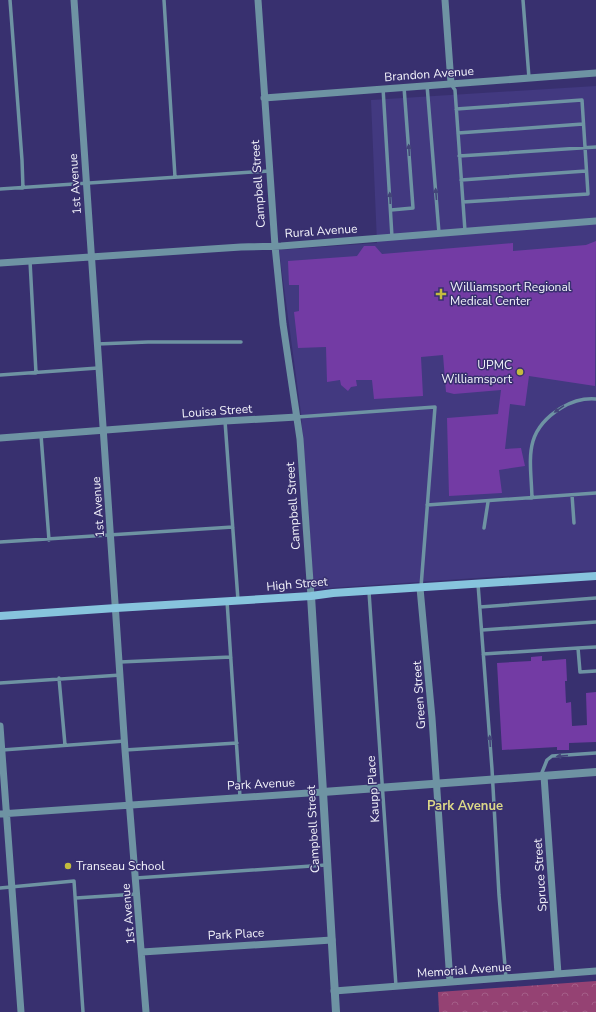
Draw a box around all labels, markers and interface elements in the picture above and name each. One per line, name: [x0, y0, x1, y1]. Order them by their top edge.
street label: Brandon Avenue: [384, 63, 474, 85]
street label: Campbell Street: [247, 139, 269, 228]
one-way arrow: [405, 144, 412, 156]
street label: 1st Avenue: [65, 153, 85, 215]
one-way arrow: [433, 188, 440, 200]
one-way arrow: [386, 192, 393, 204]
street label: Rural Avenue: [284, 220, 358, 242]
place label: Williamsport Regional Medical Center: [450, 279, 572, 309]
marker: Williamsport Regional Medical Center: [435, 288, 447, 300]
place label: UPMC Williamsport: [441, 357, 513, 387]
marker: UPMC Williamsport: [515, 367, 525, 377]
street label: Louisa Street: [181, 401, 254, 421]
one-way arrow: [554, 405, 564, 413]
street label: Campbell Street: [282, 461, 304, 550]
street label: 1st Avenue: [88, 476, 108, 538]
street label: High Street: [266, 573, 329, 595]
street label: Green Street: [409, 660, 429, 730]
one-way arrow: [486, 735, 493, 747]
one-way arrow: [556, 752, 568, 759]
street label: Kaupp Place: [363, 755, 383, 823]
street label: Park Avenue: [227, 774, 295, 794]
street label: Campbell Street: [303, 784, 323, 873]
district label: Park Avenue: [427, 797, 503, 815]
street label: Spruce Street: [529, 837, 551, 912]
place label: Transeau School: [76, 858, 165, 874]
marker: Transeau School: [63, 861, 73, 871]
street label: 1st Avenue: [117, 883, 139, 945]
street label: Park Place: [207, 925, 265, 943]
street label: Memorial Avenue: [416, 959, 512, 981]

